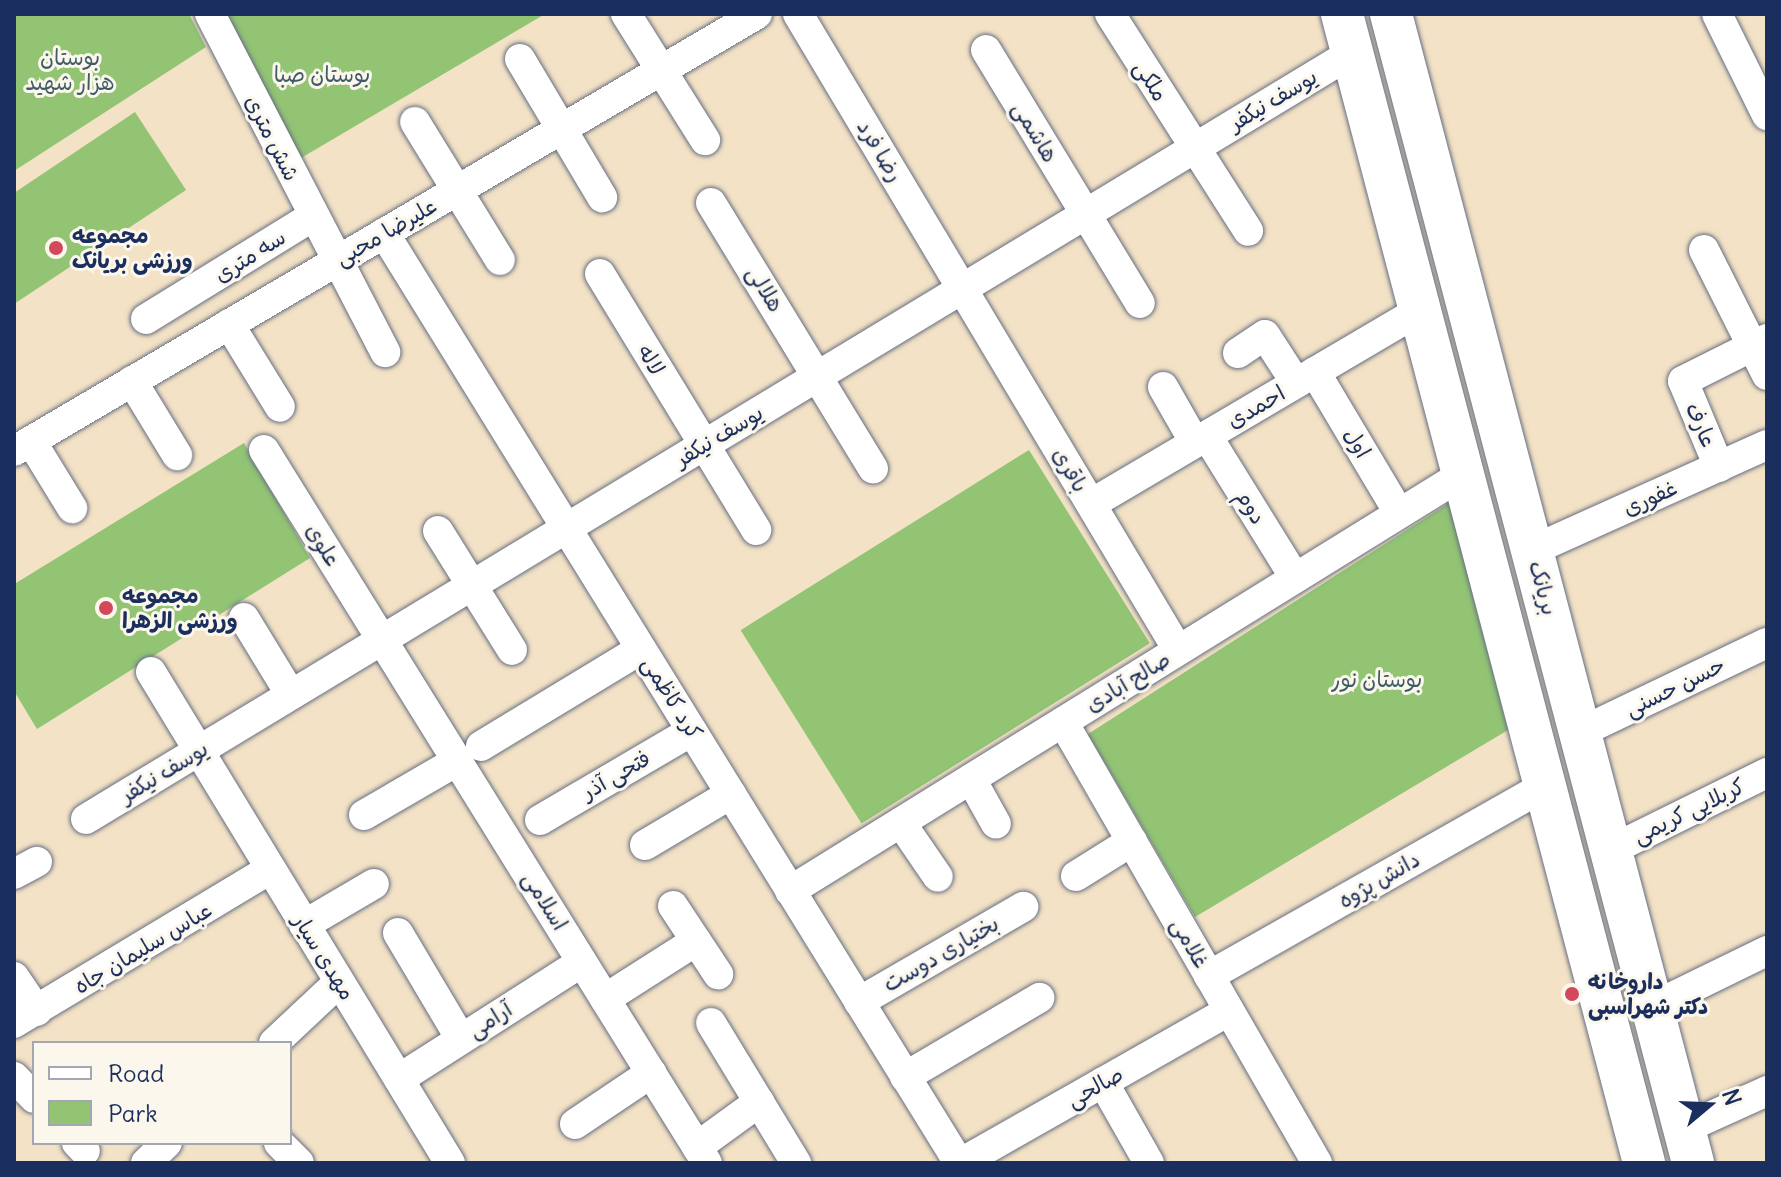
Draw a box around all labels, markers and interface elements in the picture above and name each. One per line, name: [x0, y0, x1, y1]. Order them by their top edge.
park label: بوستان هزار شهید: [25, 44, 115, 96]
street label: ملکی: [1128, 56, 1174, 106]
park label: بوستان صبا: [274, 62, 370, 88]
street label: یوسف نیکفر: [1224, 63, 1322, 137]
street label: شش متری: [239, 91, 305, 185]
street label: هاشمی: [1007, 97, 1063, 167]
street label: رضا فرد: [851, 115, 909, 187]
street label: علیرضا محبی: [331, 192, 441, 272]
place label: مجموعه ورزشی بریانک: [72, 222, 193, 274]
street label: سه متری: [209, 224, 291, 288]
marker: مجموعه ورزشی بریانک: [47, 239, 65, 257]
street label: هلالی: [741, 261, 789, 317]
street label: لاله: [632, 340, 670, 380]
street label: احمدی: [1222, 380, 1290, 434]
street label: یوسف نیکفر: [670, 399, 768, 473]
street label: عارف: [1680, 399, 1722, 451]
street label: اول: [1338, 423, 1376, 463]
street label: باقری: [1046, 443, 1094, 497]
street label: غفوری: [1619, 474, 1681, 522]
street label: دوم: [1230, 485, 1272, 529]
street label: علوی: [300, 519, 346, 571]
street label: بریانک: [1523, 558, 1563, 618]
place label: مجموعه ورزشی الزهرا: [122, 582, 238, 634]
marker: مجموعه ورزشی الزهرا: [97, 599, 115, 617]
street label: صالح آبادی: [1081, 646, 1175, 718]
street label: حسن حسنی: [1621, 651, 1729, 723]
street label: کرد کاظمی: [636, 652, 708, 744]
park label: بوستان نور: [1332, 667, 1422, 693]
street label: یوسف نیکفر: [115, 735, 213, 809]
street label: فتحی آذر: [577, 745, 655, 805]
street label: کربلایی کریمی: [1629, 773, 1749, 849]
street label: دانش پژوه: [1334, 846, 1424, 914]
street label: اسلامی: [517, 867, 573, 935]
street label: عباس سلیمان جاه: [69, 896, 217, 1000]
street label: مهدی سیار: [287, 909, 361, 1005]
street label: بختیاری دوست: [879, 910, 1003, 998]
street label: غلامی: [1165, 913, 1215, 973]
place label: داروخانه دکتر شهراسبی: [1588, 968, 1708, 1020]
marker: داروخانه دکتر شهراسبی: [1563, 985, 1581, 1003]
street label: آرامی: [463, 996, 517, 1044]
legend: [32, 1041, 292, 1145]
text: Road: [108, 1058, 164, 1088]
street label: صالحی: [1062, 1061, 1128, 1113]
north arrow: [1669, 1065, 1749, 1145]
text: N: [1716, 1085, 1747, 1109]
text: Park: [108, 1098, 158, 1128]

